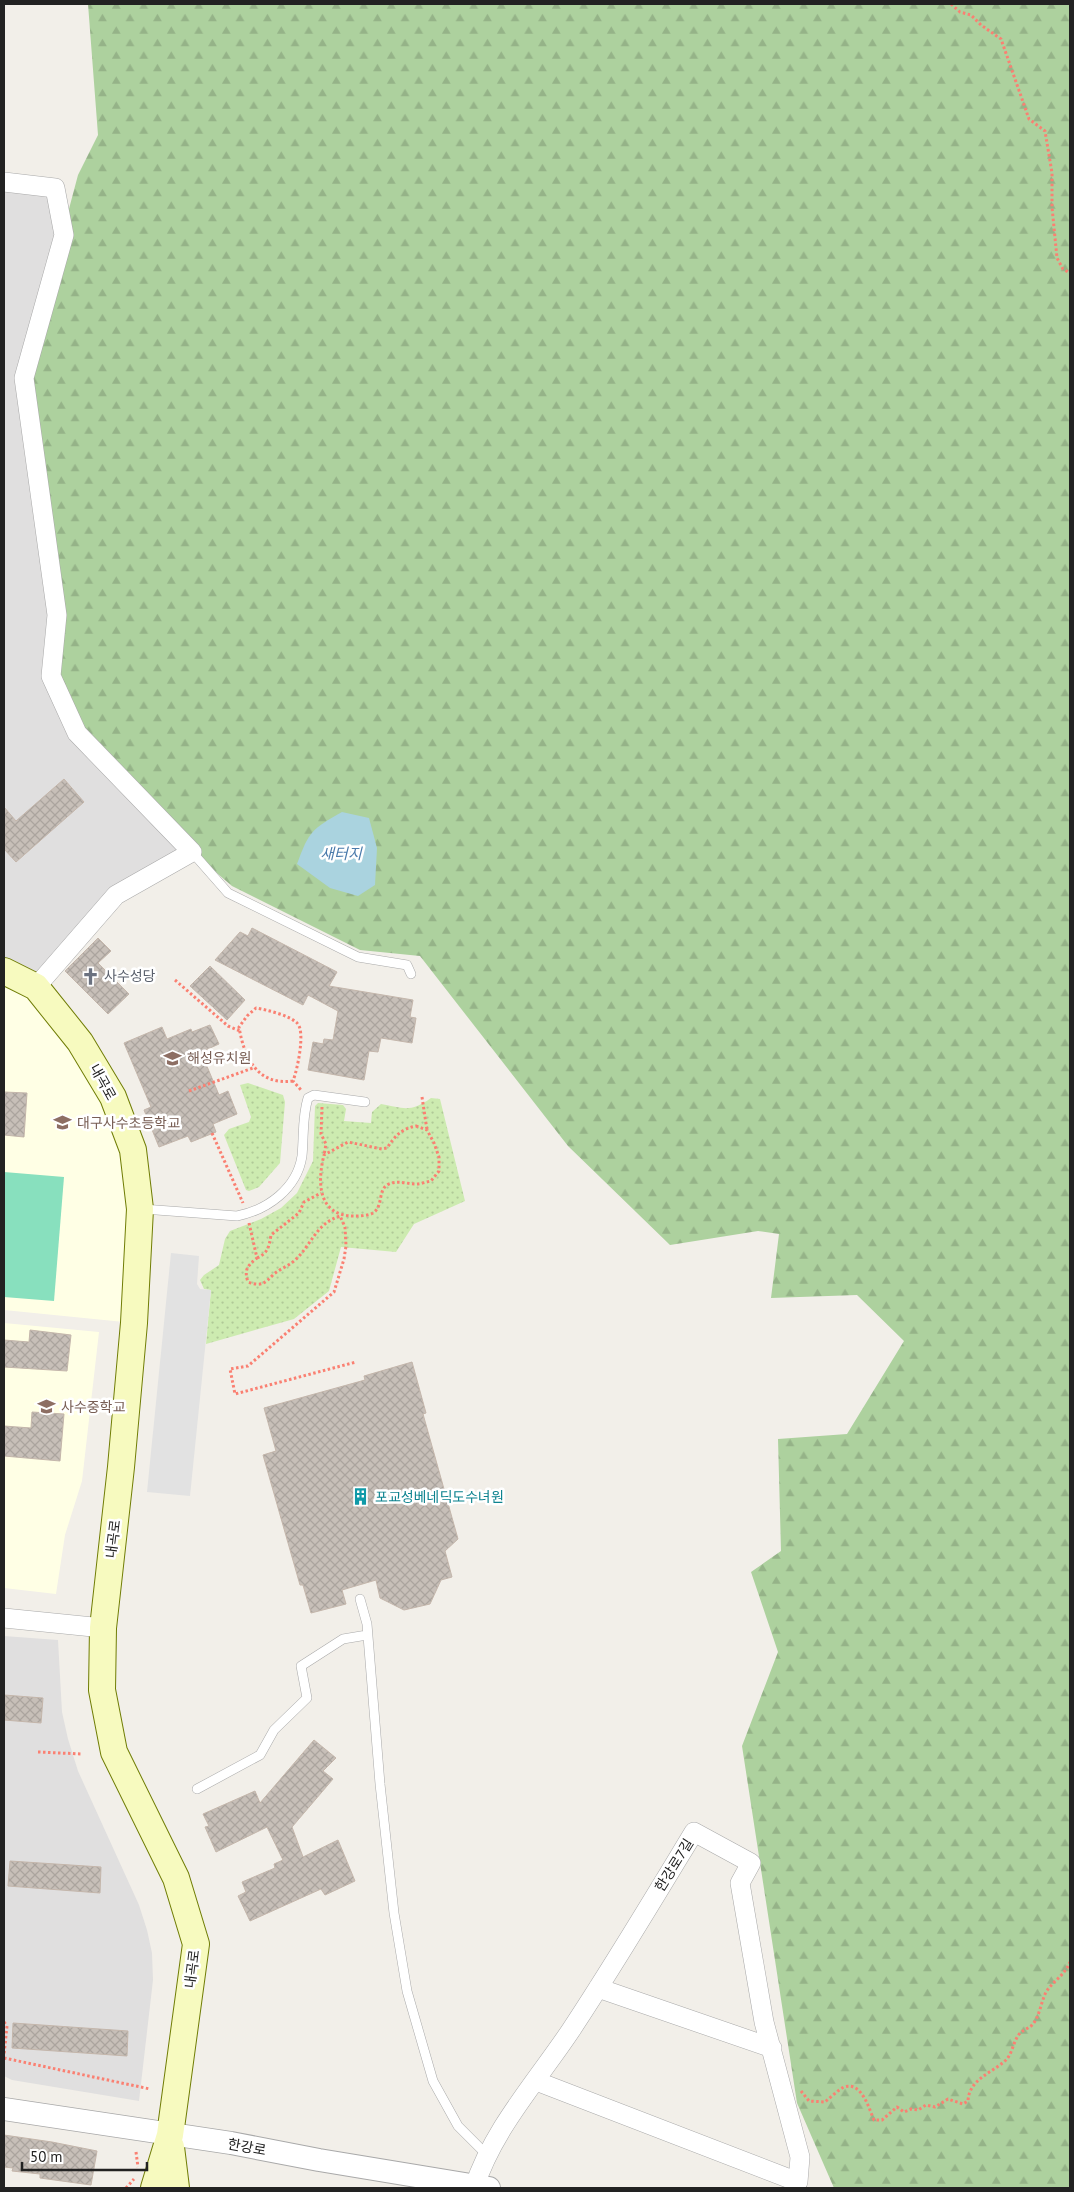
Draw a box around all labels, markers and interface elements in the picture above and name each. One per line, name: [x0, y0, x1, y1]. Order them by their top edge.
water label: 새터지: [320, 844, 363, 863]
church icon: 사수성당: [80, 966, 100, 986]
place label: 사수성당: [104, 967, 156, 985]
school or university icon: 해성유치원: [163, 1048, 183, 1068]
place label: 해성유치원: [187, 1049, 251, 1067]
street label: 내곡로: [86, 1061, 120, 1103]
school or university icon: 대구사수초등학교: [53, 1113, 73, 1133]
place label: 대구사수초등학교: [77, 1114, 180, 1132]
school or university icon: 사수중학교: [37, 1397, 57, 1417]
place label: 사수중학교: [61, 1398, 126, 1416]
building icon: 포교성베네딕도수녀원: [351, 1487, 371, 1507]
place label: 포교성베네딕도수녀원: [375, 1488, 504, 1506]
street label: 내곡로: [102, 1519, 124, 1559]
street label: 한강로7길: [651, 1835, 697, 1895]
street label: 내곡로: [181, 1949, 203, 1989]
street label: 한강로: [226, 2135, 268, 2159]
scale bar: [22, 2140, 148, 2172]
text: 50 m: [30, 2147, 63, 2166]

